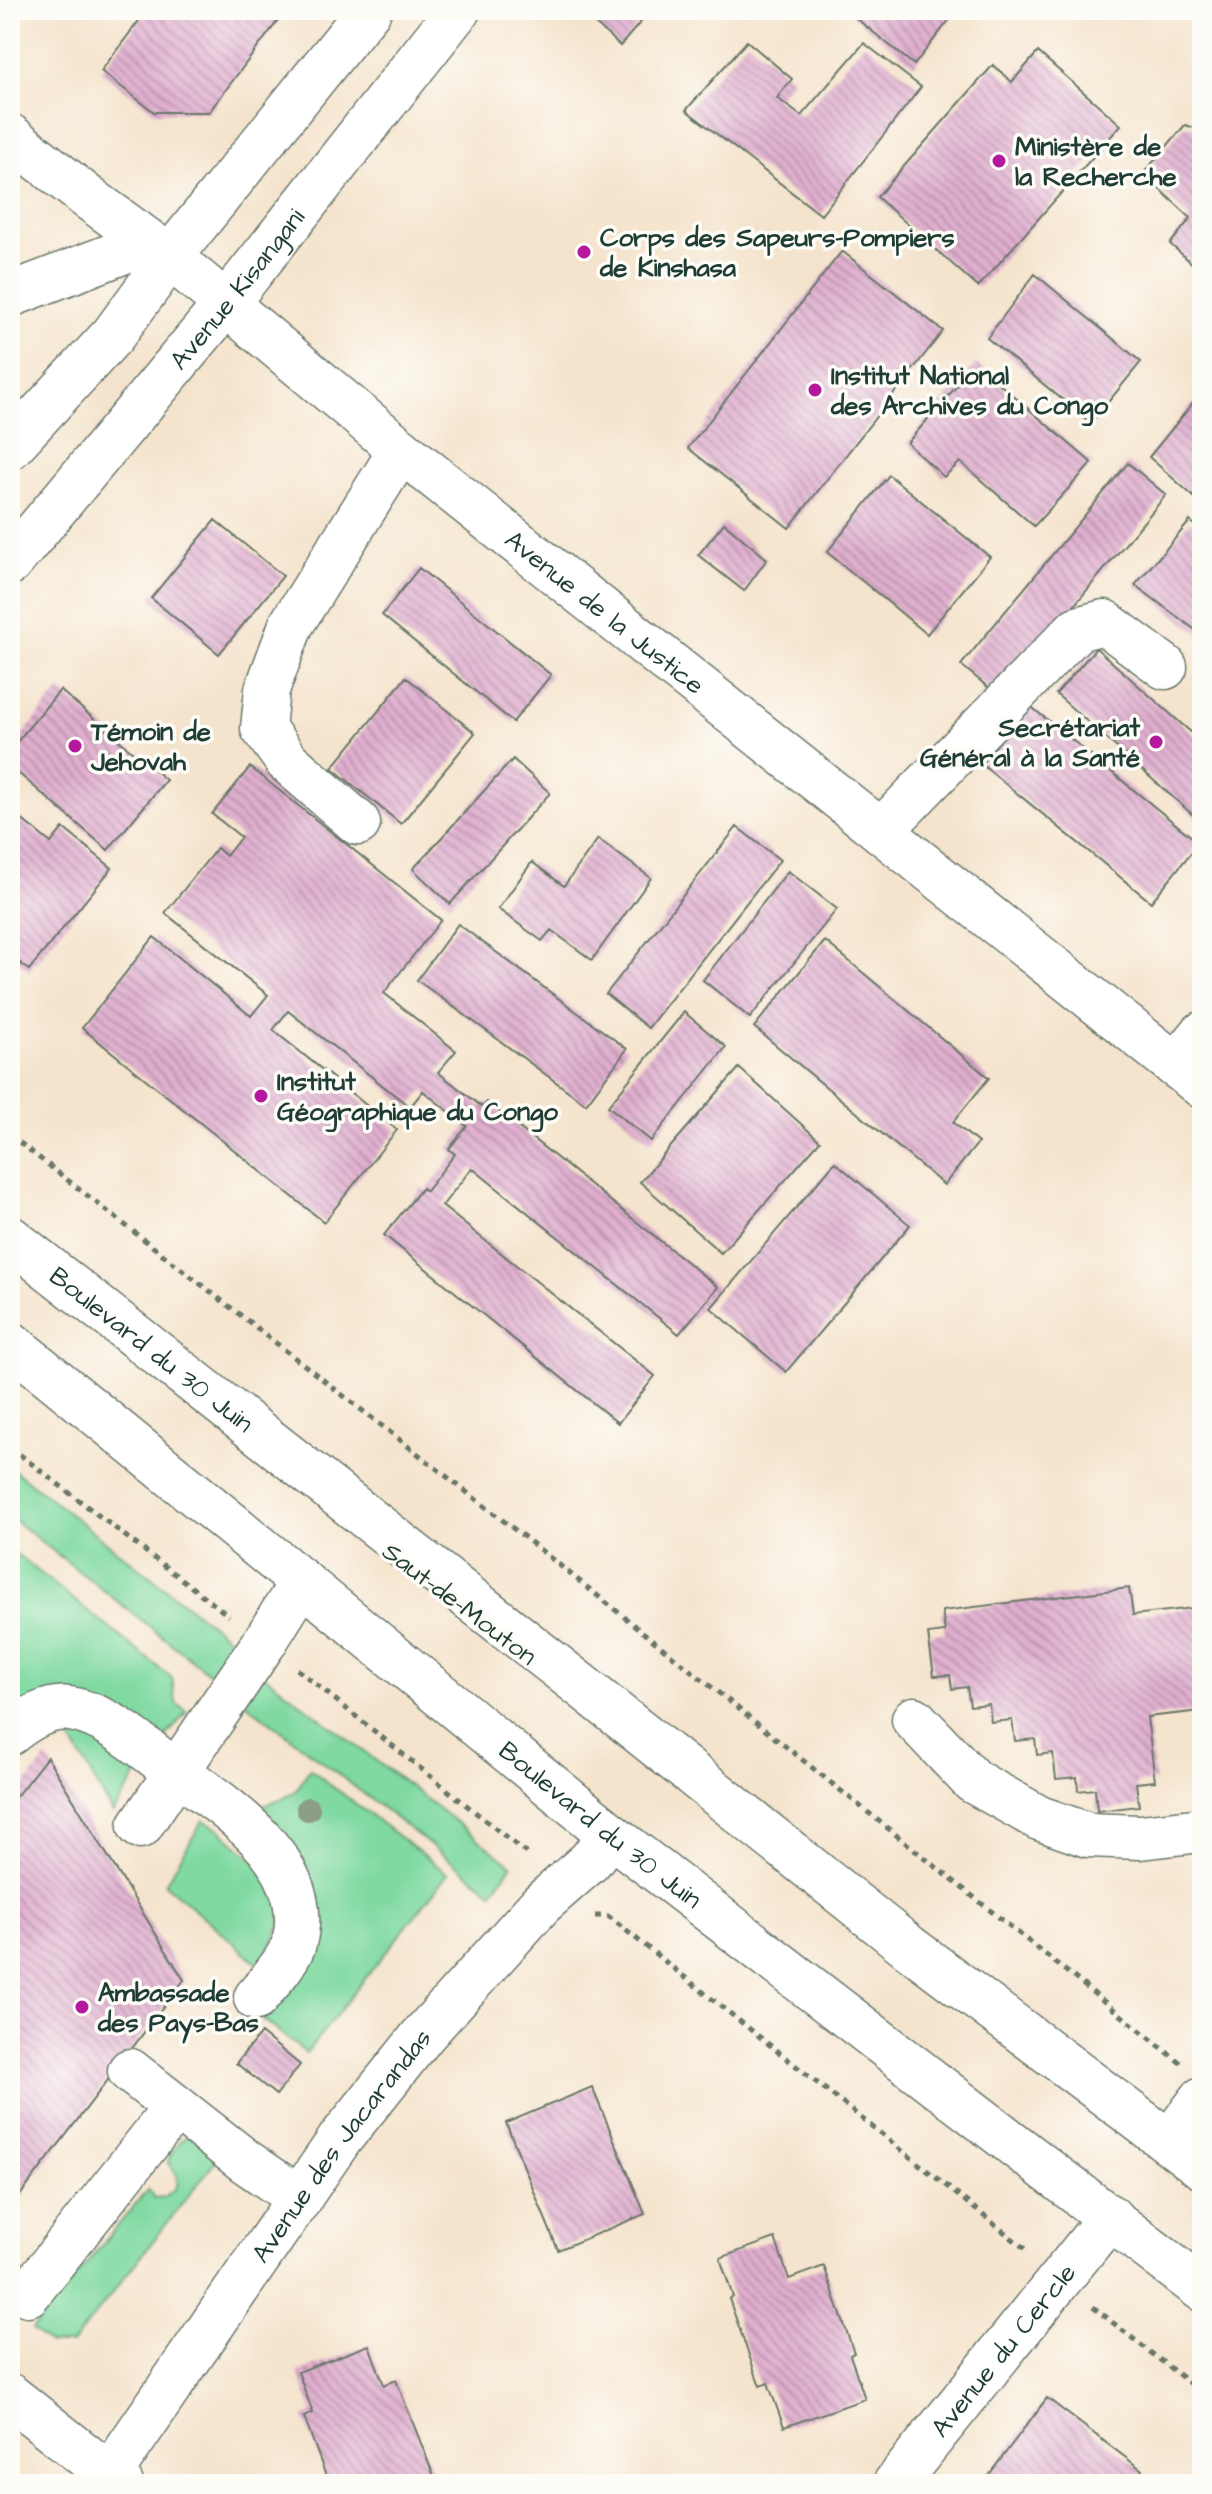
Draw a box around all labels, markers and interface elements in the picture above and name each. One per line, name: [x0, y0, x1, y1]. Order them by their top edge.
place label: Ministère de la Recherche: [1015, 129, 1176, 195]
marker: Ministère de la Recherche: [990, 152, 1008, 170]
street label: Avenue Kisangani: [162, 201, 314, 378]
place label: Corps des Sapeurs-Pompiers de Kinshasa: [599, 220, 955, 286]
marker: Corps des Sapeurs-Pompiers de Kinshasa: [575, 243, 593, 261]
place label: Institut National des Archives du Congo: [830, 358, 1109, 427]
marker: Institut National des Archives du Congo: [806, 381, 824, 399]
street label: Avenue de la Justice: [497, 522, 712, 703]
place label: Secrétariat Général à la Santé: [920, 710, 1140, 776]
place label: Témoin de Jehovah: [90, 714, 211, 780]
marker: Secrétariat Général à la Santé: [1147, 733, 1165, 751]
marker: Témoin de Jehovah: [66, 737, 84, 755]
place label: Institut Géographique du Congo: [277, 1064, 558, 1133]
marker: Institut Géographique du Congo: [252, 1087, 270, 1105]
street label: Boulevard du 30 Juin: [41, 1258, 261, 1441]
street label: Saut-de-Mouton: [375, 1534, 544, 1674]
street label: Boulevard du 30 Juin: [491, 1733, 709, 1917]
place label: Ambassade des Pays-Bas: [97, 1975, 259, 2044]
marker: Ambassade des Pays-Bas: [73, 1998, 91, 2016]
street label: Avenue des Jacarandas: [243, 2022, 440, 2270]
street label: Avenue du Cercle: [923, 2256, 1085, 2445]

